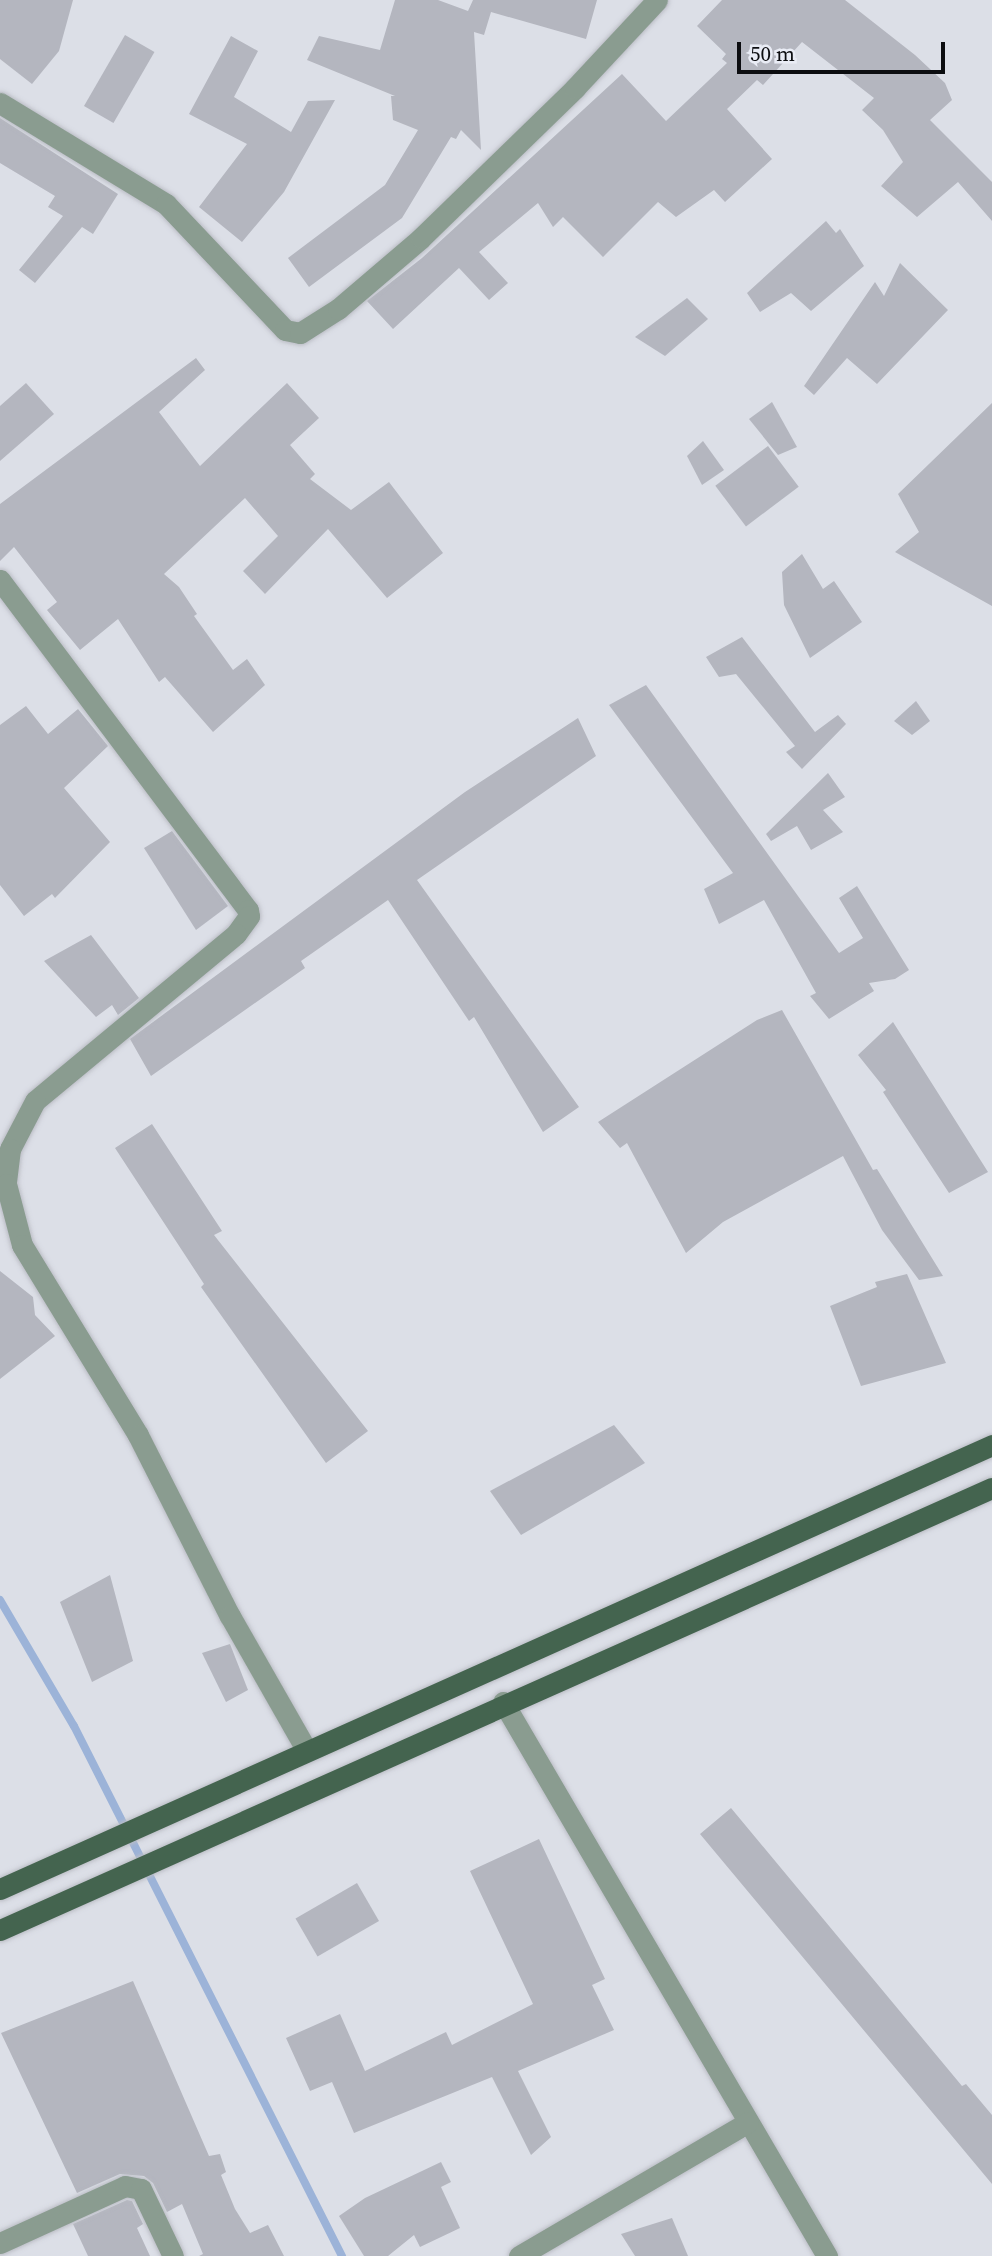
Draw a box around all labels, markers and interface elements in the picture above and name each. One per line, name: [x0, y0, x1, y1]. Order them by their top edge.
scale bar: [740, 28, 948, 72]
text: 50 m: [750, 39, 795, 68]

